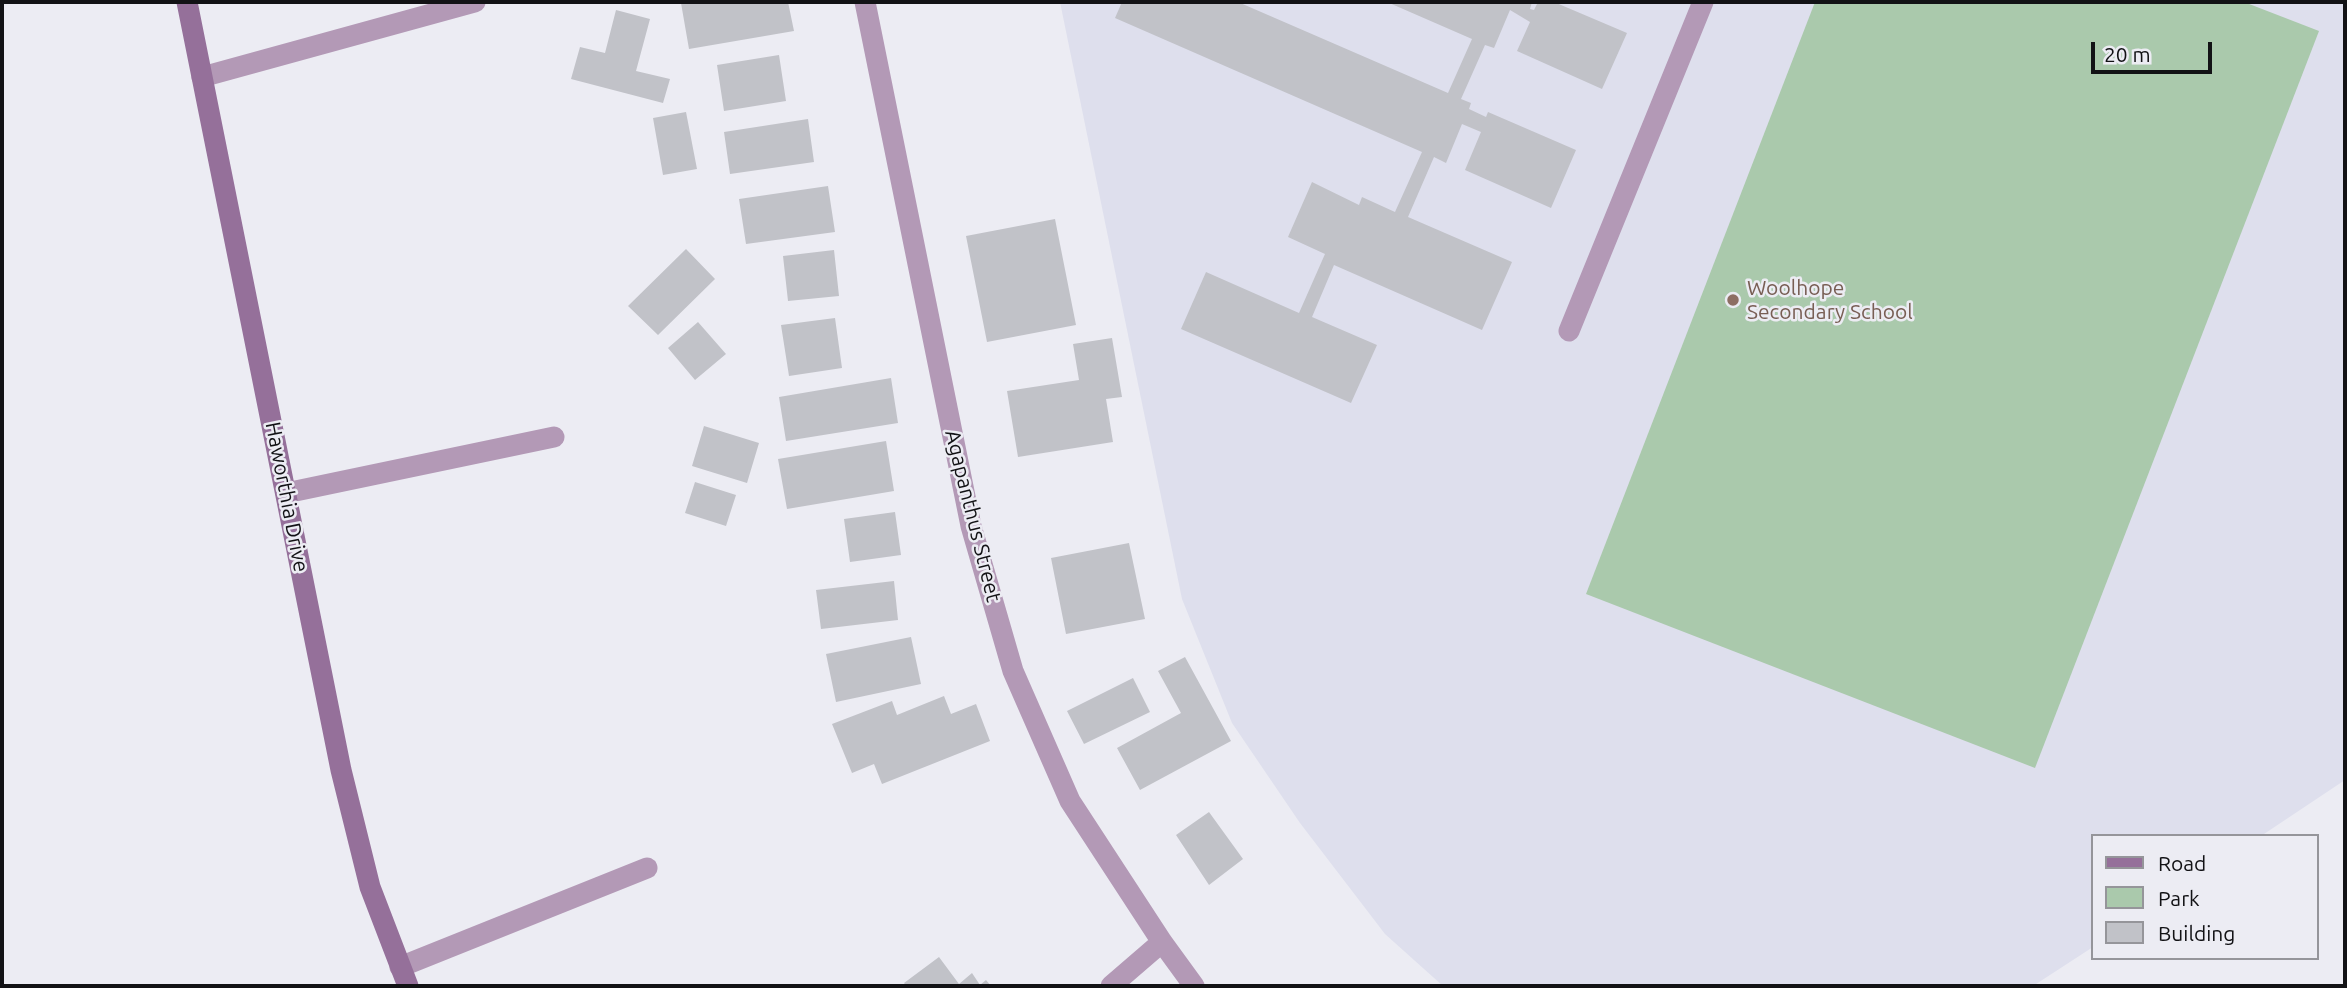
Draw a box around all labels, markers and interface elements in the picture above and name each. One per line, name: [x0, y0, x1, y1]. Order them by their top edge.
scale bar: [2095, 28, 2216, 72]
text: 20 m: [2104, 42, 2151, 66]
place label: Woolhope Secondary School: [1747, 275, 1913, 325]
marker: Woolhope Secondary School: [1725, 292, 1741, 308]
street label: Haworthia Drive: [260, 420, 314, 574]
street label: Agapanthus Street: [939, 427, 1007, 605]
legend: [2092, 834, 2319, 960]
text: Road: [2158, 851, 2206, 875]
text: Park: [2158, 886, 2200, 910]
text: Building: [2158, 921, 2235, 945]

